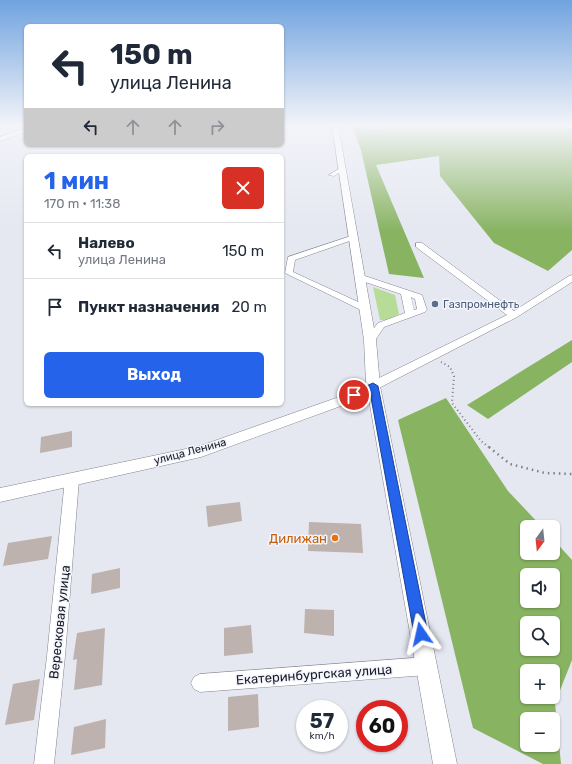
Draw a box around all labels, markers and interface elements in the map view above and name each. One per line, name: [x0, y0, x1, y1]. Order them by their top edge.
text: 150 m: [110, 38, 193, 71]
icon: left: [44, 40, 96, 92]
text: улица Ленина: [110, 72, 232, 94]
icon: left: [80, 116, 102, 138]
icon: ahead: [122, 116, 144, 138]
icon: ahead: [164, 116, 186, 138]
icon: right: [206, 116, 228, 138]
text: 1 мин: [44, 167, 109, 195]
button: close: [222, 167, 264, 209]
text: 170 m · 11:38: [44, 196, 120, 211]
text: Налево: [78, 234, 135, 252]
icon: left: [44, 240, 66, 262]
text: 150 m: [222, 242, 264, 260]
text: улица Ленина: [78, 252, 166, 267]
icon: arrive: [44, 296, 66, 318]
text: Пункт назначения: [78, 298, 220, 316]
text: 20 m: [232, 298, 267, 316]
place label: Газпромнефть: [443, 298, 520, 311]
marker: Газпромнефть: [430, 299, 440, 309]
button: Выход: [44, 352, 264, 398]
pin: [337, 378, 371, 412]
icon: arrive: [343, 384, 365, 406]
street label: улица Ленина: [153, 436, 228, 467]
north arrow: [520, 520, 560, 560]
map controls: [520, 520, 560, 752]
place label: Дилижан: [269, 531, 327, 546]
marker: Дилижан: [330, 533, 340, 543]
street label: Вересковая улица: [46, 564, 73, 680]
button: sound: [520, 568, 560, 608]
position arrow: [400, 613, 442, 655]
button: search: [520, 616, 560, 656]
street label: Екатеринбургская улица: [235, 662, 393, 687]
button: +: [520, 664, 560, 704]
speed limit sign: 60: [356, 700, 408, 752]
text: 57: [310, 709, 334, 733]
button: −: [520, 712, 560, 752]
text: km/h: [310, 730, 334, 742]

